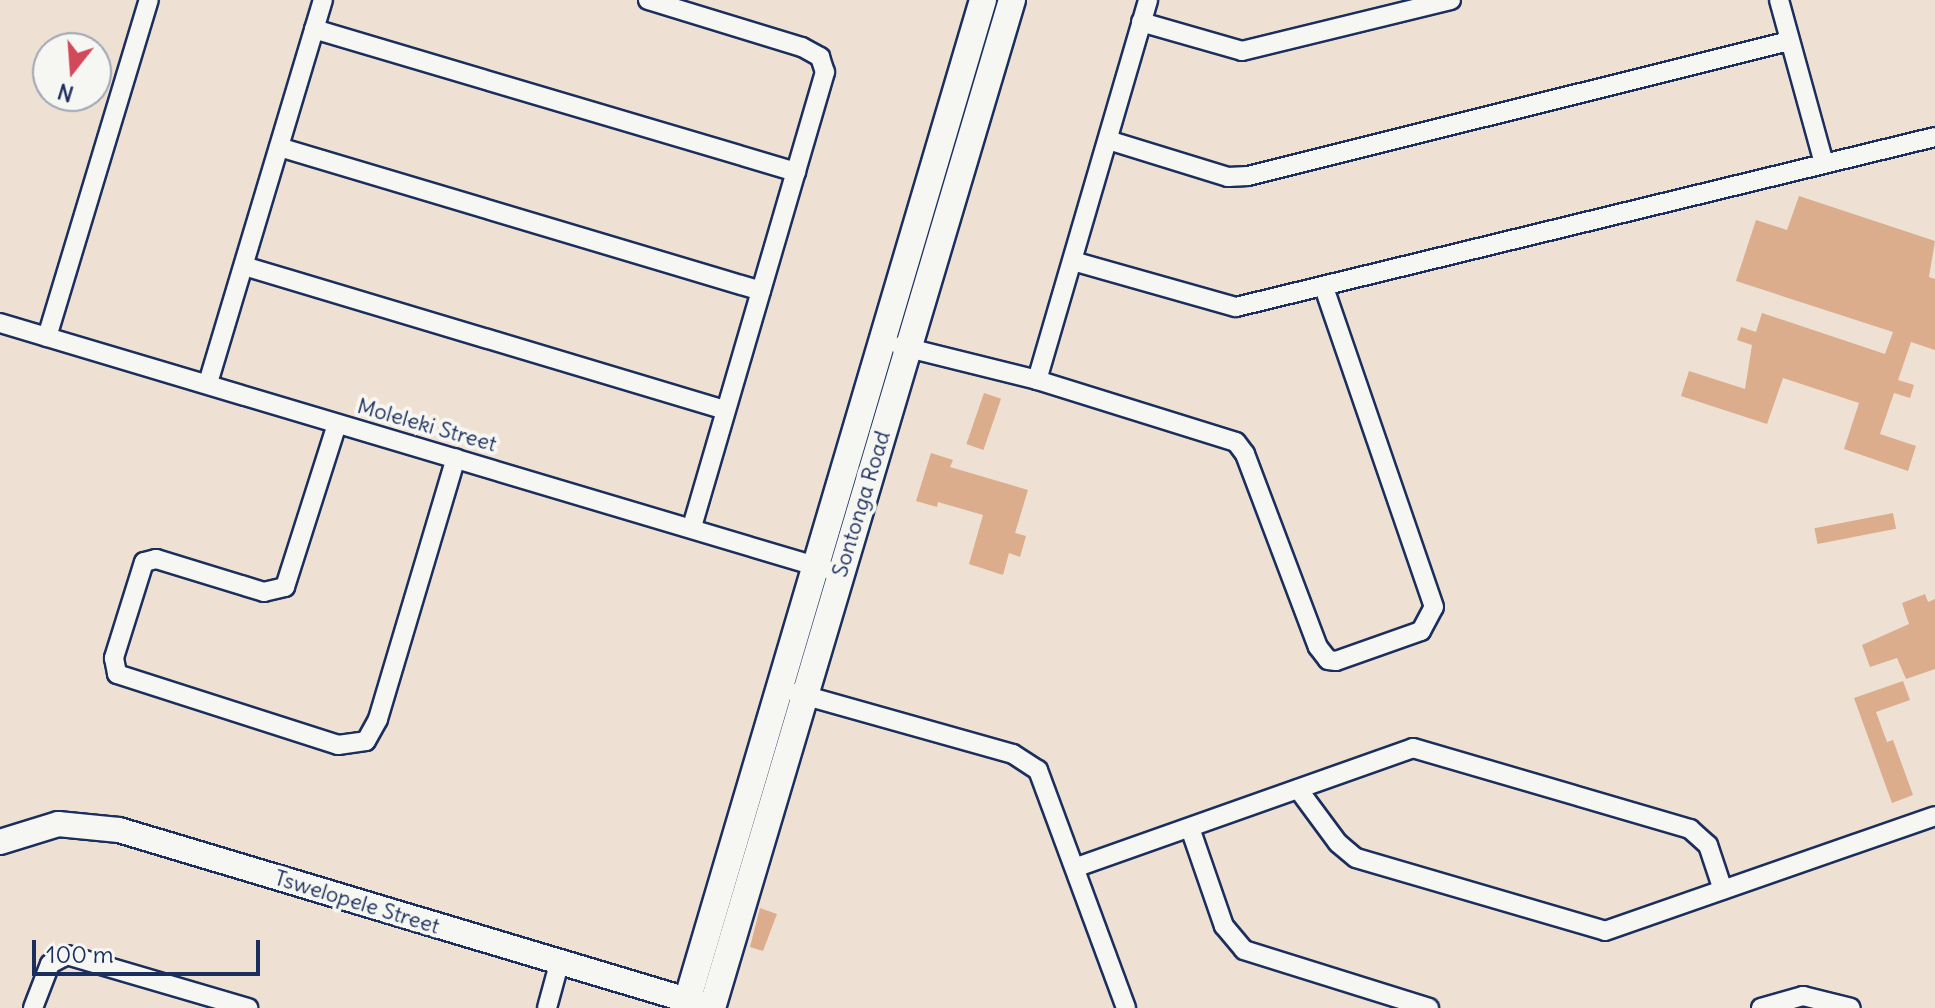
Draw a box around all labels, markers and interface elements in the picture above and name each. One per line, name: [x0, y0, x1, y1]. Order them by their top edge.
north arrow: [32, 32, 112, 112]
text: N: [54, 77, 77, 109]
street label: Moleleki Street: [354, 393, 500, 457]
street label: Sontonga Road: [826, 428, 896, 580]
street label: Tswelopele Street: [271, 864, 443, 940]
scale bar: [36, 924, 264, 974]
text: 100 m: [46, 939, 114, 969]

